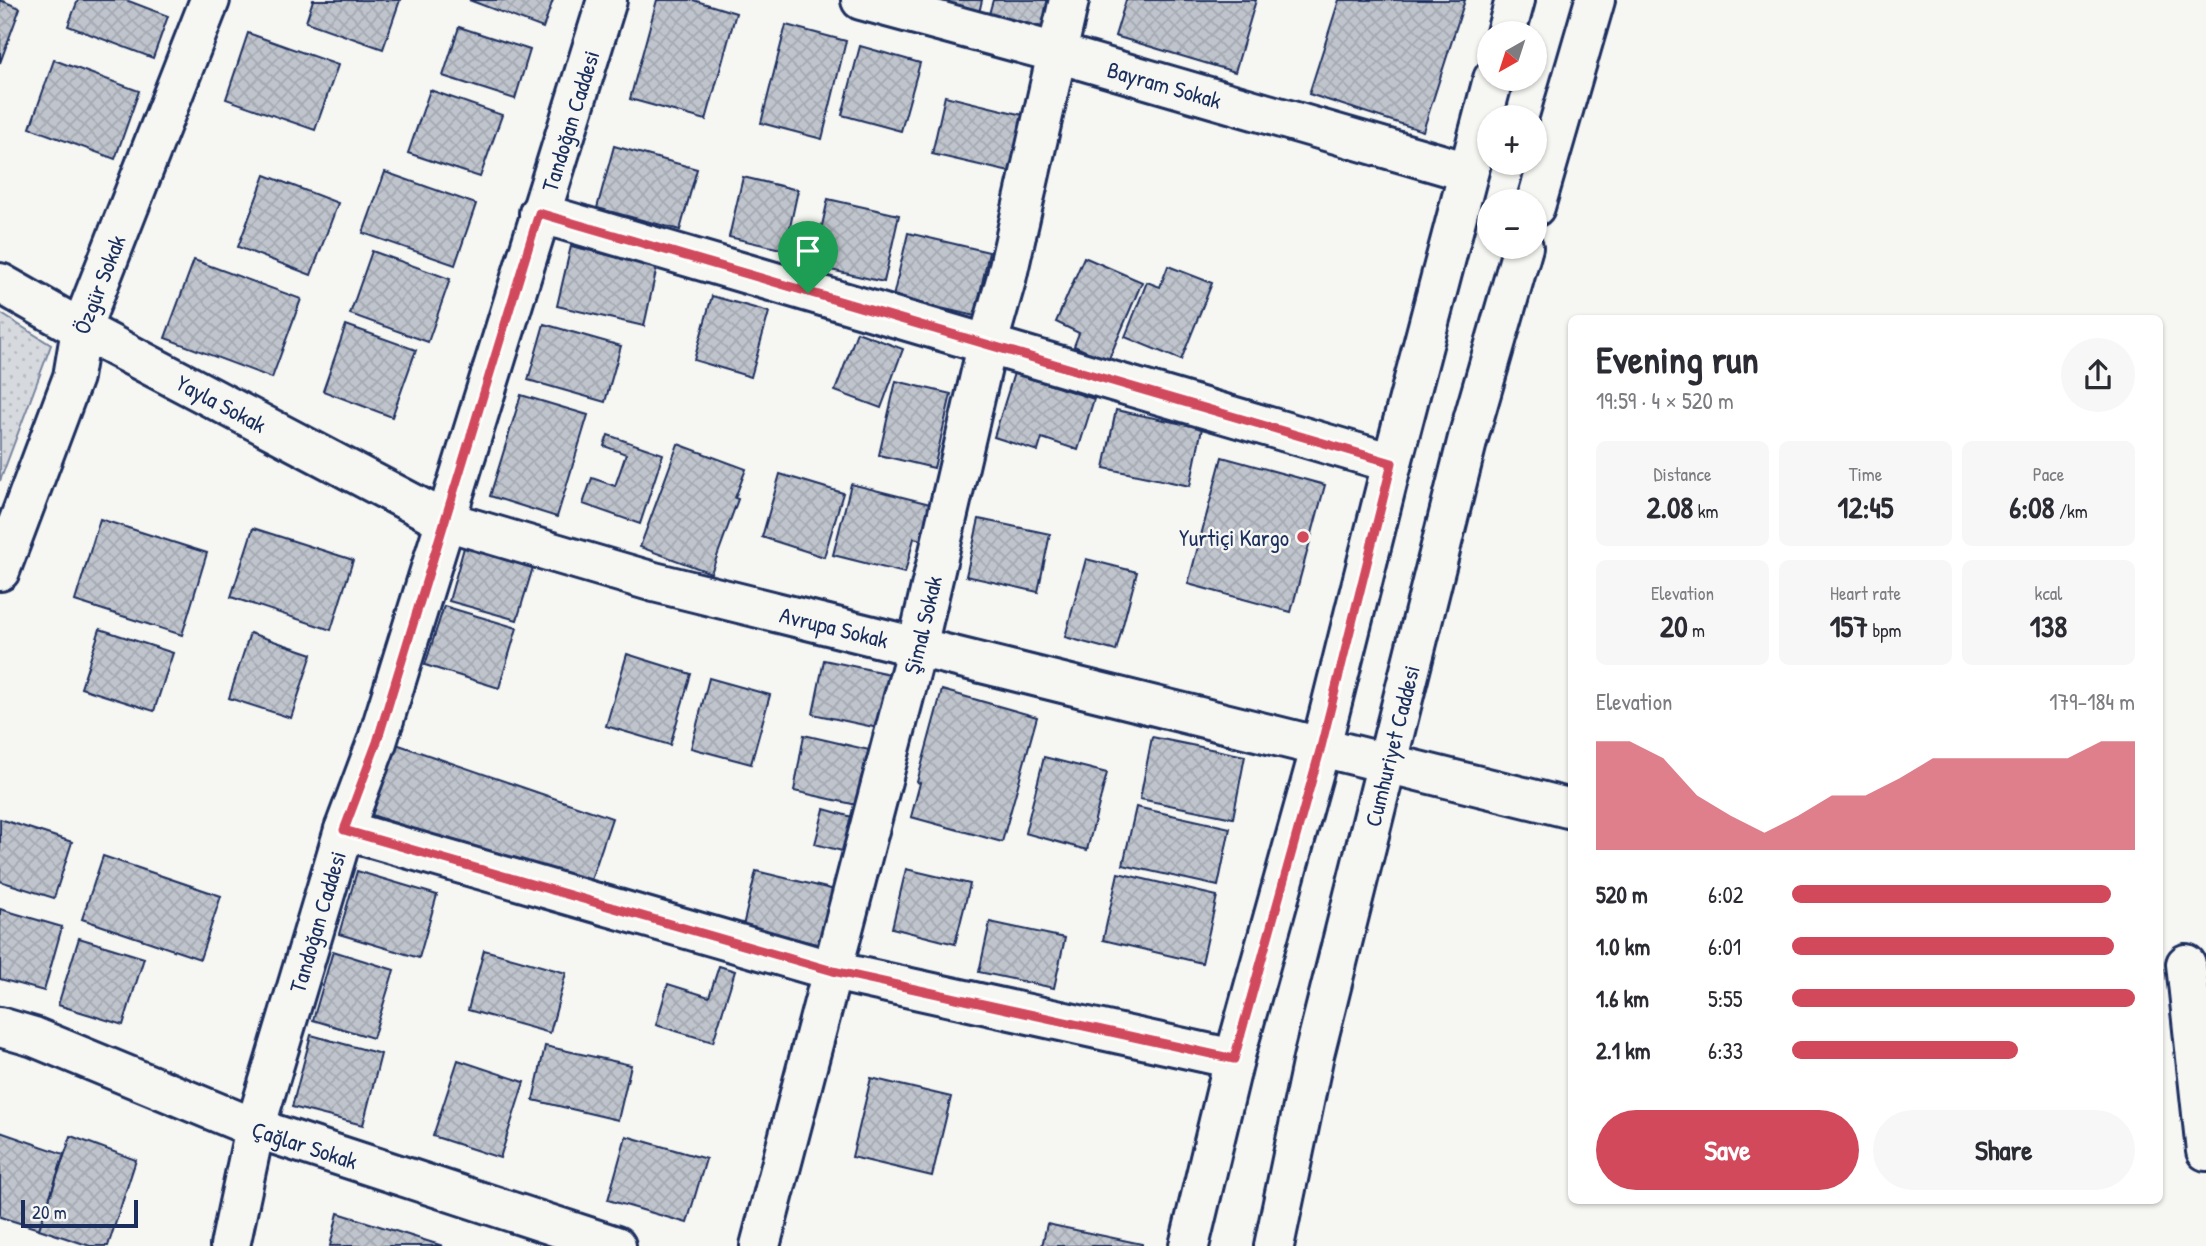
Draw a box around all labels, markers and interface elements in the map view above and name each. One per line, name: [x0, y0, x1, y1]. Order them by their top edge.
north arrow: [1477, 21, 1547, 91]
map controls: [1477, 21, 1547, 259]
street label: Tandoğan Caddesi: [533, 46, 606, 195]
street label: Bayram Sokak: [1104, 53, 1226, 115]
button: +: [1477, 105, 1547, 175]
button: −: [1477, 189, 1547, 259]
pin: [778, 221, 838, 293]
street label: Özgür Sokak: [65, 230, 132, 338]
icon: arrive: [789, 232, 827, 270]
text: Evening run: [1596, 333, 1759, 385]
button: share: [2061, 338, 2135, 412]
street label: Yayla Sokak: [171, 367, 272, 440]
text: 19:59 · 4 × 520 m: [1596, 385, 1734, 416]
text: Distance: [1653, 461, 1712, 487]
text: Time: [1849, 461, 1882, 487]
text: Pace: [2033, 461, 2064, 487]
text: 2.08: [1646, 487, 1693, 527]
text: 12:45: [1838, 487, 1893, 527]
text: 6:08: [2009, 487, 2055, 527]
text: km: [1693, 498, 1719, 524]
text: /km: [2055, 498, 2088, 524]
place label: Yurtiçi Kargo: [1179, 522, 1289, 553]
marker: Yurtiçi Kargo: [1295, 529, 1311, 545]
street label: Şimal Sokak: [895, 572, 949, 677]
text: Elevation: [1651, 580, 1714, 606]
text: Heart rate: [1830, 580, 1901, 606]
text: kcal: [2035, 580, 2062, 606]
street label: Avrupa Sokak: [777, 598, 892, 655]
text: 20: [1660, 606, 1688, 646]
text: 157: [1830, 606, 1868, 646]
text: 138: [2030, 606, 2067, 646]
text: m: [1688, 617, 1705, 643]
text: bpm: [1868, 617, 1901, 643]
street label: Cumhuriyet Caddesi: [1356, 662, 1426, 830]
text: Elevation: [1596, 686, 1672, 717]
text: 179–184 m: [2049, 686, 2135, 717]
street label: Tandoğan Caddesi: [281, 847, 352, 996]
text: 520 m: [1596, 879, 1648, 910]
text: 6:02: [1708, 879, 1744, 910]
text: 1.0 km: [1596, 931, 1650, 962]
text: 6:01: [1708, 931, 1741, 962]
text: 1.6 km: [1596, 983, 1649, 1014]
text: 5:55: [1708, 983, 1743, 1014]
text: 2.1 km: [1596, 1035, 1651, 1066]
text: 6:33: [1708, 1035, 1743, 1066]
button: Save: [1596, 1110, 1859, 1190]
button: Share: [1873, 1110, 2135, 1190]
street label: Çağlar Sokak: [248, 1113, 362, 1176]
scale bar: [21, 1197, 138, 1229]
text: 20 m: [32, 1199, 67, 1225]

